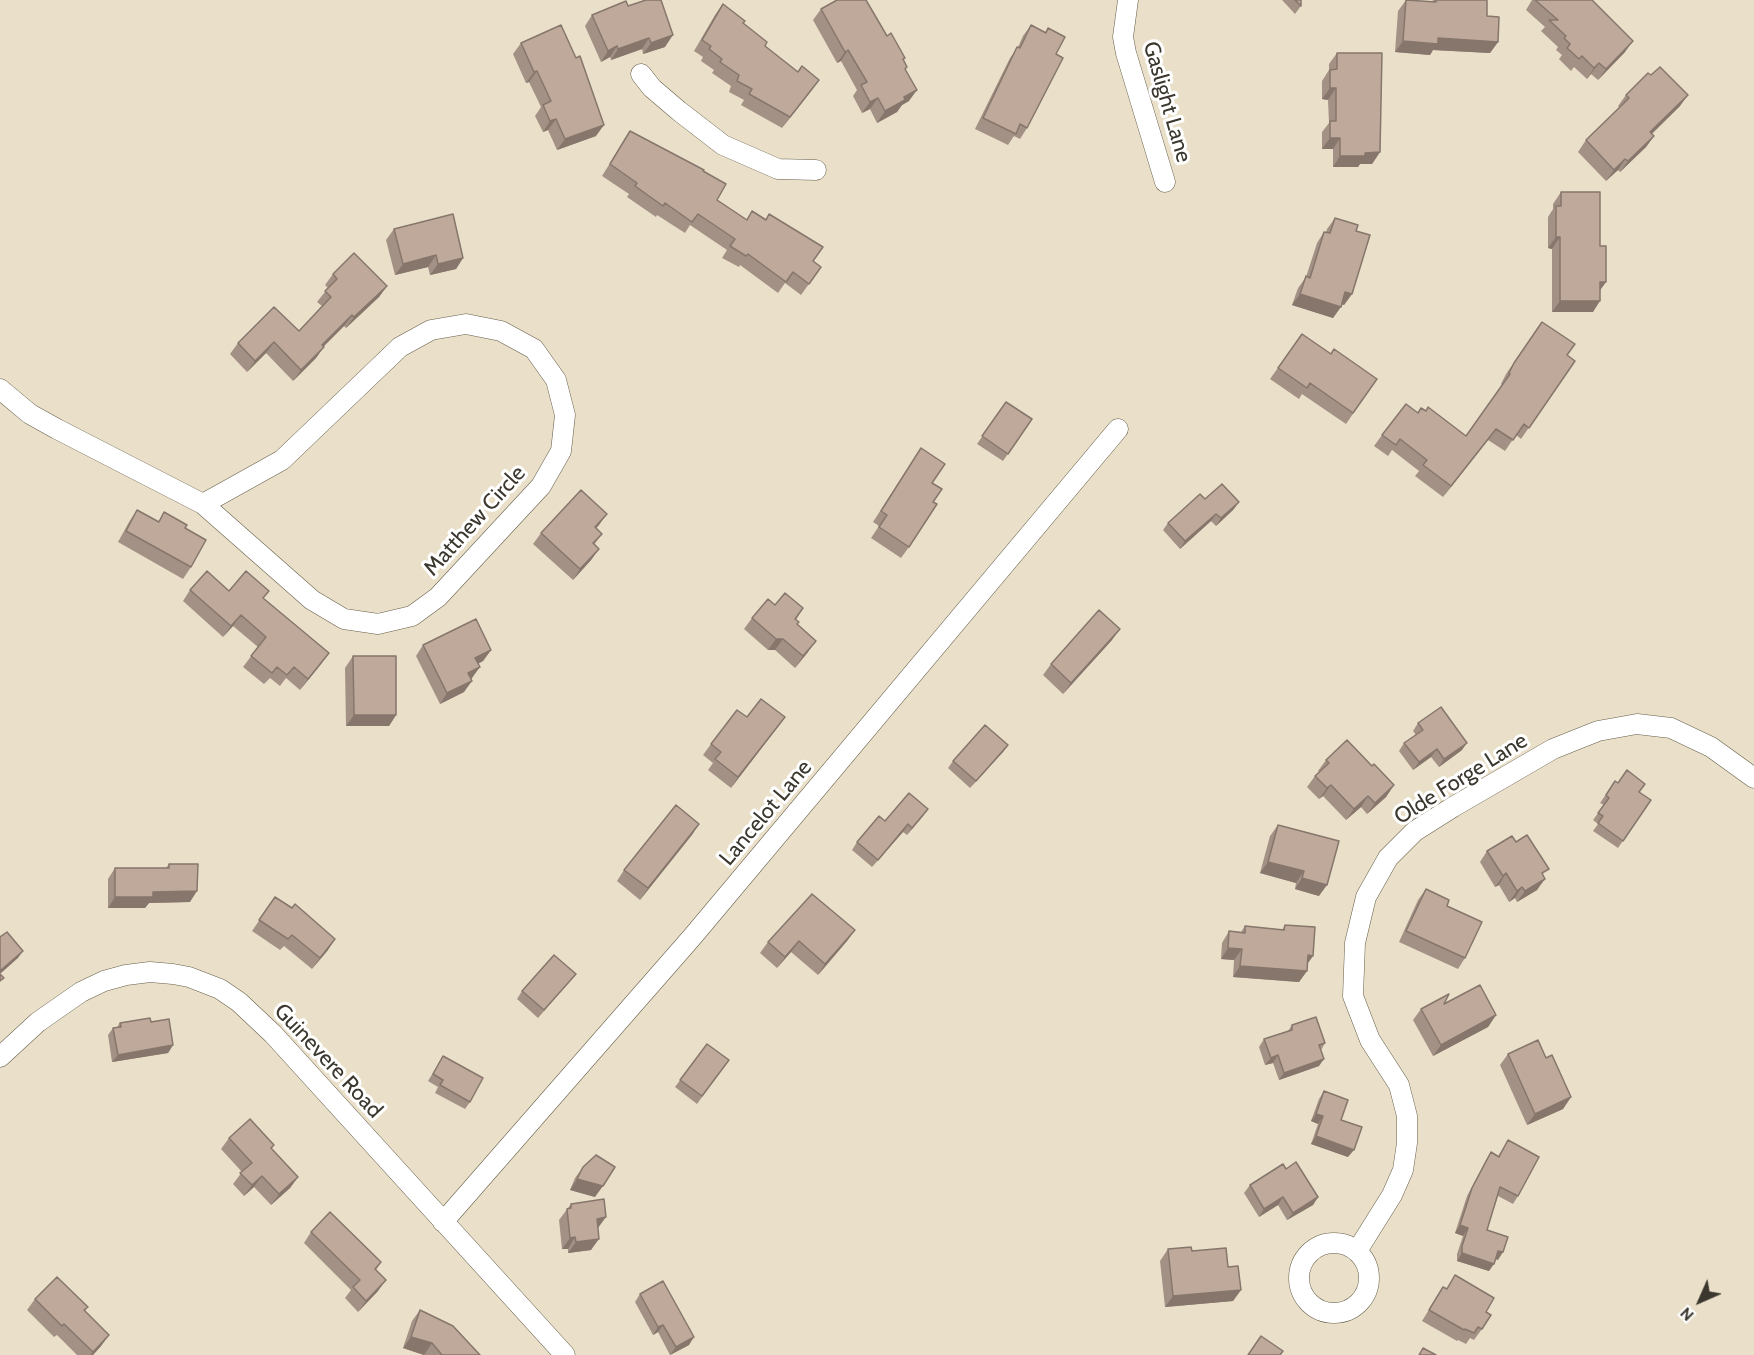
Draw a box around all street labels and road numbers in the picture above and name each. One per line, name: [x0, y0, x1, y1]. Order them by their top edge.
street label: Gaslight Lane: [1137, 39, 1197, 165]
street label: Matthew Circle: [419, 461, 531, 581]
street label: Olde Forge Lane: [1390, 728, 1532, 830]
street label: Lancelot Lane: [714, 755, 818, 871]
street label: Guinevere Road: [268, 998, 388, 1124]

